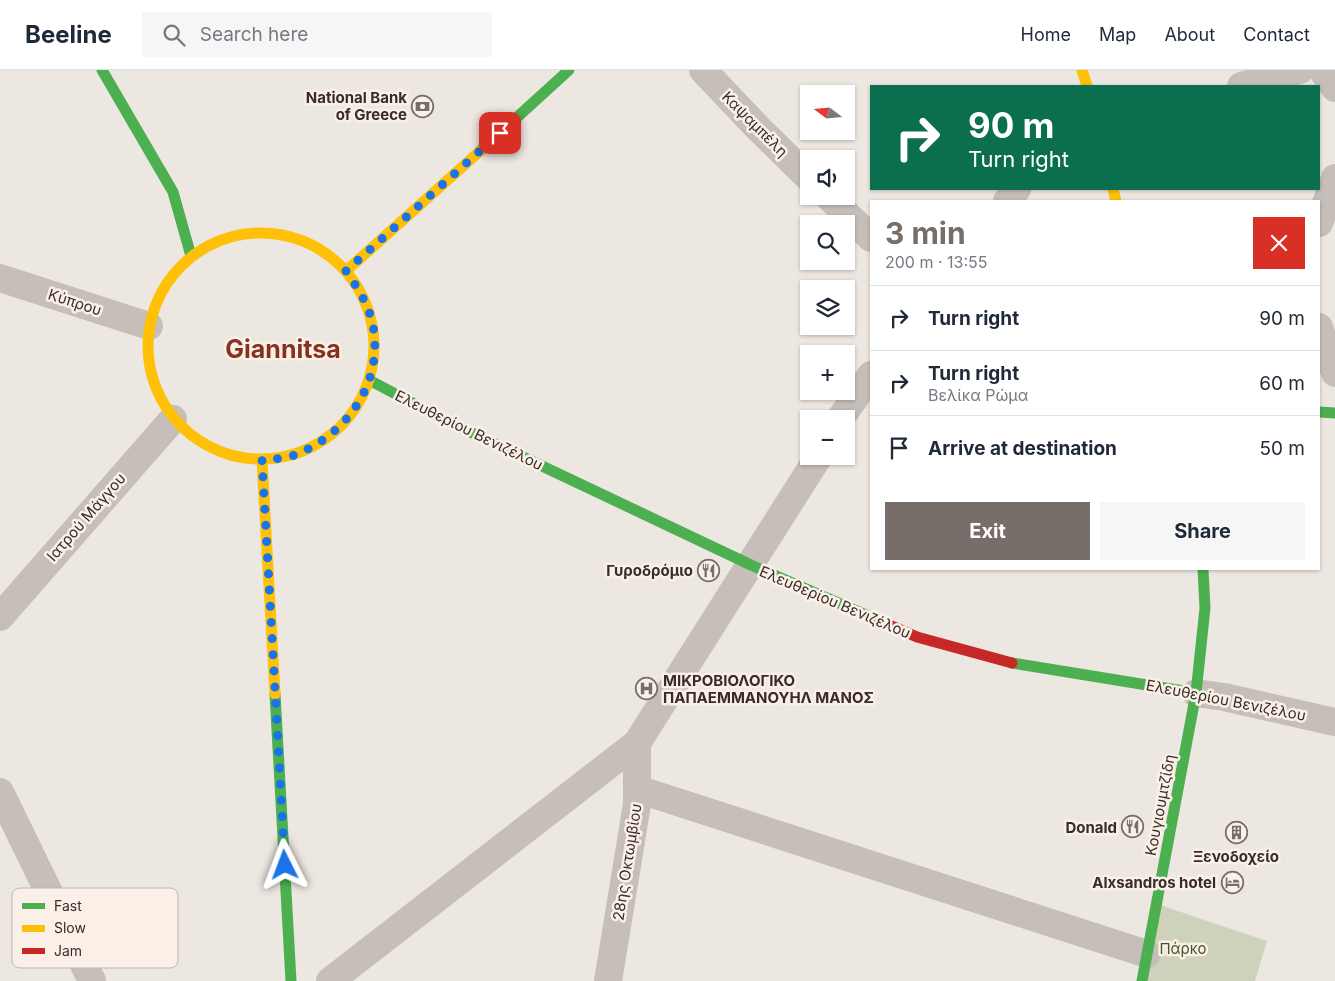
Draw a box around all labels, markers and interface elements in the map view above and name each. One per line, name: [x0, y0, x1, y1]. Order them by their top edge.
search box: [142, 12, 492, 57]
text: Beeline: [25, 20, 112, 49]
icon: search: [160, 21, 188, 49]
text: Search here: [200, 23, 308, 46]
text: Home: [1021, 24, 1071, 45]
text: Map: [1099, 24, 1136, 45]
text: About: [1164, 24, 1215, 45]
text: Contact: [1243, 24, 1310, 45]
north arrow: [800, 85, 855, 140]
map controls: [800, 85, 855, 465]
street label: Καψαμπέλη: [718, 87, 792, 161]
place label: National Bank of Greece: [306, 88, 407, 124]
bank icon: National Bank of Greece: [411, 94, 435, 118]
text: 90 m: [968, 104, 1055, 146]
icon: right: [885, 105, 950, 170]
pin: [479, 112, 521, 154]
icon: arrive: [486, 119, 514, 147]
text: Turn right: [968, 146, 1069, 172]
button: sound: [800, 150, 855, 205]
button: search: [800, 215, 855, 270]
text: 3 min: [885, 215, 966, 251]
button: close: [1253, 217, 1305, 269]
text: 200 m · 13:55: [885, 252, 988, 272]
button: layers: [800, 280, 855, 335]
street label: Κύπρου: [46, 284, 104, 320]
icon: right: [885, 304, 913, 332]
text: Turn right: [928, 307, 1019, 330]
text: 90 m: [1259, 307, 1305, 330]
district label: Giannitsa: [225, 334, 341, 364]
button: +: [800, 345, 855, 400]
text: Turn right: [928, 362, 1019, 385]
icon: right: [885, 369, 913, 397]
text: 60 m: [1259, 372, 1305, 395]
text: Βελίκα Ρώμα: [928, 385, 1028, 405]
street label: Ελευθερίου Βενιζέλου: [392, 386, 546, 474]
button: −: [800, 410, 855, 465]
icon: arrive: [885, 434, 913, 462]
text: Arrive at destination: [928, 437, 1117, 460]
text: 50 m: [1259, 437, 1305, 460]
street label: Ιατρού Μάγγου: [43, 469, 129, 565]
button: Exit: [885, 502, 1090, 560]
button: Share: [1100, 502, 1305, 560]
restaurant icon: Γυροδρόμιο: [697, 558, 721, 582]
place label: Γυροδρόμιο: [606, 561, 693, 580]
street label: Ελευθερίου Βενιζέλου: [757, 562, 913, 642]
place label: ΜΙΚΡΟΒΙΟΛΟΓΙΚΟ ΠΑΠΑΕΜΜΑΝΟΥΗΛ ΜΑΝΟΣ: [663, 671, 874, 707]
street label: Ελευθερίου Βενιζέλου: [1145, 675, 1307, 725]
hospital icon: ΜΙΚΡΟΒΙΟΛΟΓΙΚΟ ΠΑΠΑΕΜΜΑΝΟΥΗΛ ΜΑΝΟΣ: [635, 677, 659, 701]
street label: Κουγιουμτζίδη: [1141, 753, 1179, 857]
street label: 28ης Οκτωμβίου: [608, 802, 646, 922]
restaurant icon: Donald: [1121, 815, 1145, 839]
place label: Donald: [1065, 818, 1117, 837]
building icon: Ξενοδοχείο: [1224, 821, 1248, 845]
position arrow: [258, 838, 310, 890]
place label: Ξενοδοχείο: [1193, 847, 1279, 866]
hotel icon: Alxsandros hotel: [1220, 870, 1244, 894]
place label: Alxsandros hotel: [1092, 873, 1216, 892]
legend: [12, 888, 178, 968]
text: Fast: [54, 897, 82, 914]
text: Slow: [54, 919, 86, 936]
park label: Πάρκο: [1159, 939, 1207, 958]
text: Jam: [54, 942, 82, 959]

